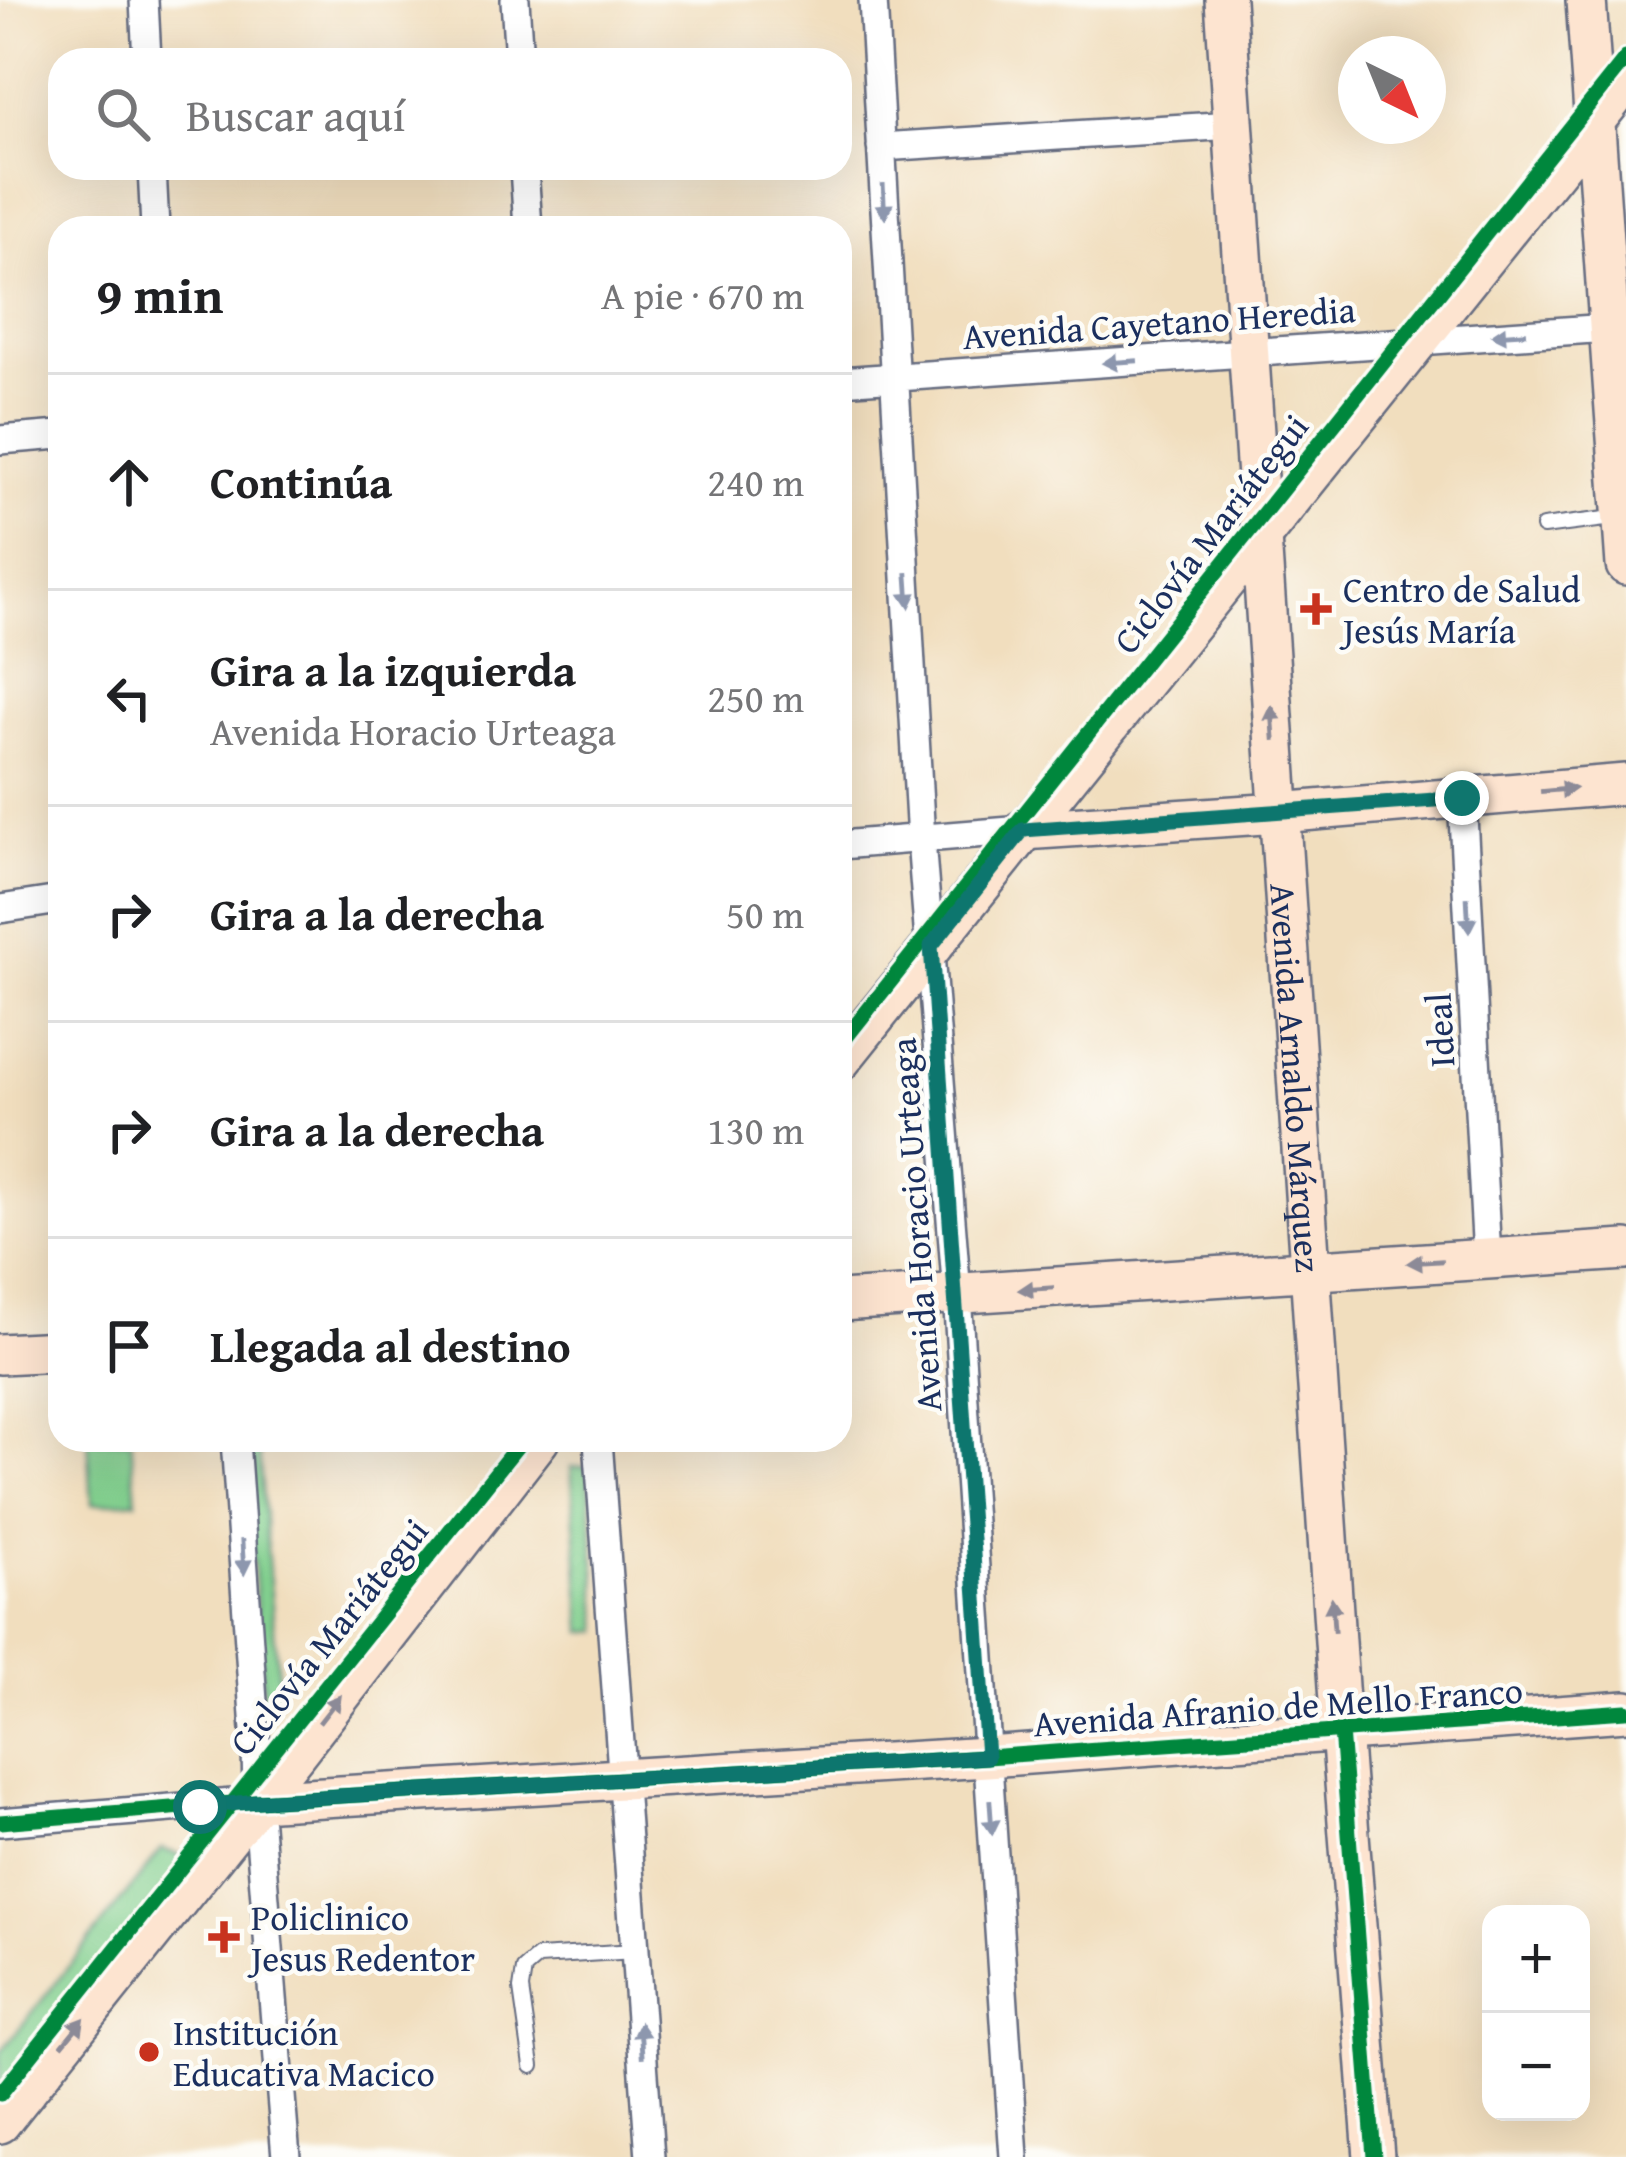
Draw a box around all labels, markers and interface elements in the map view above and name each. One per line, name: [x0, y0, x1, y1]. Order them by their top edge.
north arrow: [1338, 36, 1446, 144]
search box: [48, 48, 852, 180]
icon: search: [90, 81, 156, 147]
text: Buscar aquí: [186, 82, 405, 147]
one-way arrow: [875, 183, 894, 221]
text: 9 min: [96, 257, 223, 332]
text: A pie · 670 m: [601, 266, 804, 323]
street label: Avenida Cayetano Heredia: [961, 282, 1357, 362]
one-way arrow: [1489, 325, 1527, 344]
one-way arrow: [1101, 352, 1138, 371]
street label: Ciclovía Mariátegui: [1099, 402, 1321, 664]
icon: ahead: [96, 449, 162, 515]
text: Continúa: [210, 449, 392, 514]
text: 240 m: [707, 453, 804, 510]
place label: Centro de Salud Jesús María: [1339, 562, 1580, 656]
one-way arrow: [899, 572, 918, 609]
marker: Centro de Salud Jesús María: [1300, 593, 1332, 625]
text: Gira a la izquierda: [210, 637, 576, 702]
icon: left: [96, 665, 162, 731]
text: 250 m: [707, 669, 804, 726]
text: Avenida Horacio Urteaga: [210, 702, 616, 759]
one-way arrow: [1263, 704, 1282, 741]
route end: [1435, 771, 1489, 825]
one-way arrow: [1540, 780, 1578, 799]
icon: right: [96, 881, 162, 947]
text: Gira a la derecha: [210, 881, 544, 946]
street label: Avenida Arnaldo Márquez: [1258, 881, 1337, 1274]
text: 50 m: [726, 885, 804, 942]
one-way arrow: [1459, 897, 1478, 935]
street label: Ideal: [1411, 992, 1467, 1068]
street label: Avenida Horacio Urteaga: [875, 1036, 955, 1414]
icon: right: [96, 1097, 162, 1163]
text: Gira a la derecha: [210, 1097, 544, 1162]
text: 130 m: [707, 1101, 804, 1158]
one-way arrow: [1406, 1253, 1443, 1272]
one-way arrow: [1017, 1280, 1054, 1299]
icon: arrive: [96, 1313, 162, 1379]
text: Llegada al destino: [210, 1313, 571, 1378]
street label: Ciclovía Mariátegui: [216, 1506, 440, 1766]
one-way arrow: [234, 1539, 253, 1576]
one-way arrow: [1324, 1596, 1343, 1633]
street label: Avenida Afranio de Mello Franco: [1031, 1662, 1525, 1750]
one-way arrow: [317, 1693, 342, 1724]
route start: [173, 1780, 227, 1834]
one-way arrow: [982, 1799, 1001, 1836]
place label: Policlinico Jesus Redentor: [247, 1890, 475, 1984]
map controls: [1482, 1905, 1590, 2121]
button: +: [1482, 1905, 1590, 2013]
marker: Policlinico Jesus Redentor: [208, 1921, 240, 1953]
place label: Institución Educativa Macico: [173, 2005, 435, 2099]
button: −: [1482, 2013, 1590, 2121]
one-way arrow: [60, 2016, 85, 2047]
one-way arrow: [632, 2021, 651, 2058]
marker: Institución Educativa Macico: [136, 2039, 162, 2065]

